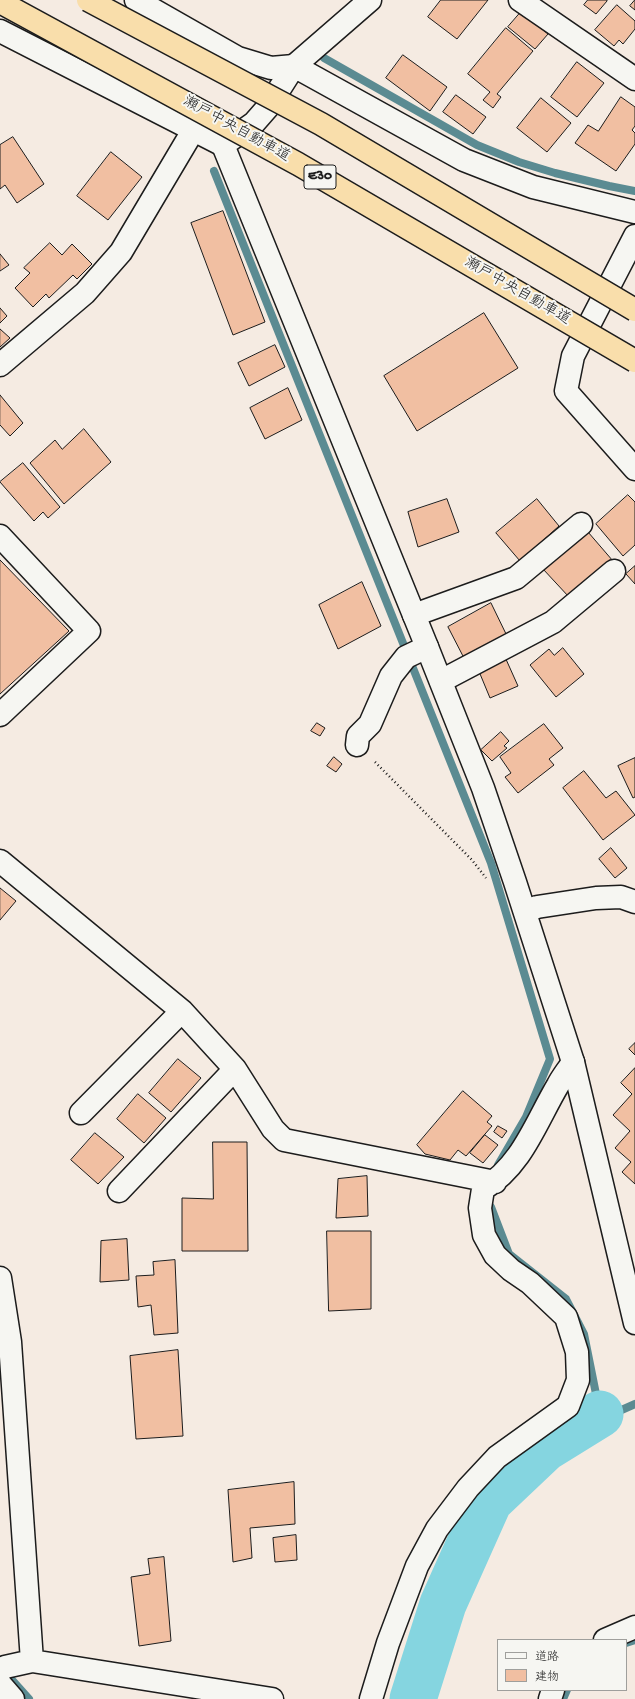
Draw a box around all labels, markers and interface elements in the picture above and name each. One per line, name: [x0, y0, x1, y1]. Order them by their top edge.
street label: 瀬戸中央自動車道: [179, 93, 293, 167]
road number: E30: [304, 165, 336, 189]
street label: 瀬戸中央自動車道: [461, 254, 573, 330]
legend: [497, 1639, 627, 1691]
text: 道路: [535, 1651, 559, 1665]
text: 建物: [535, 1671, 559, 1685]

